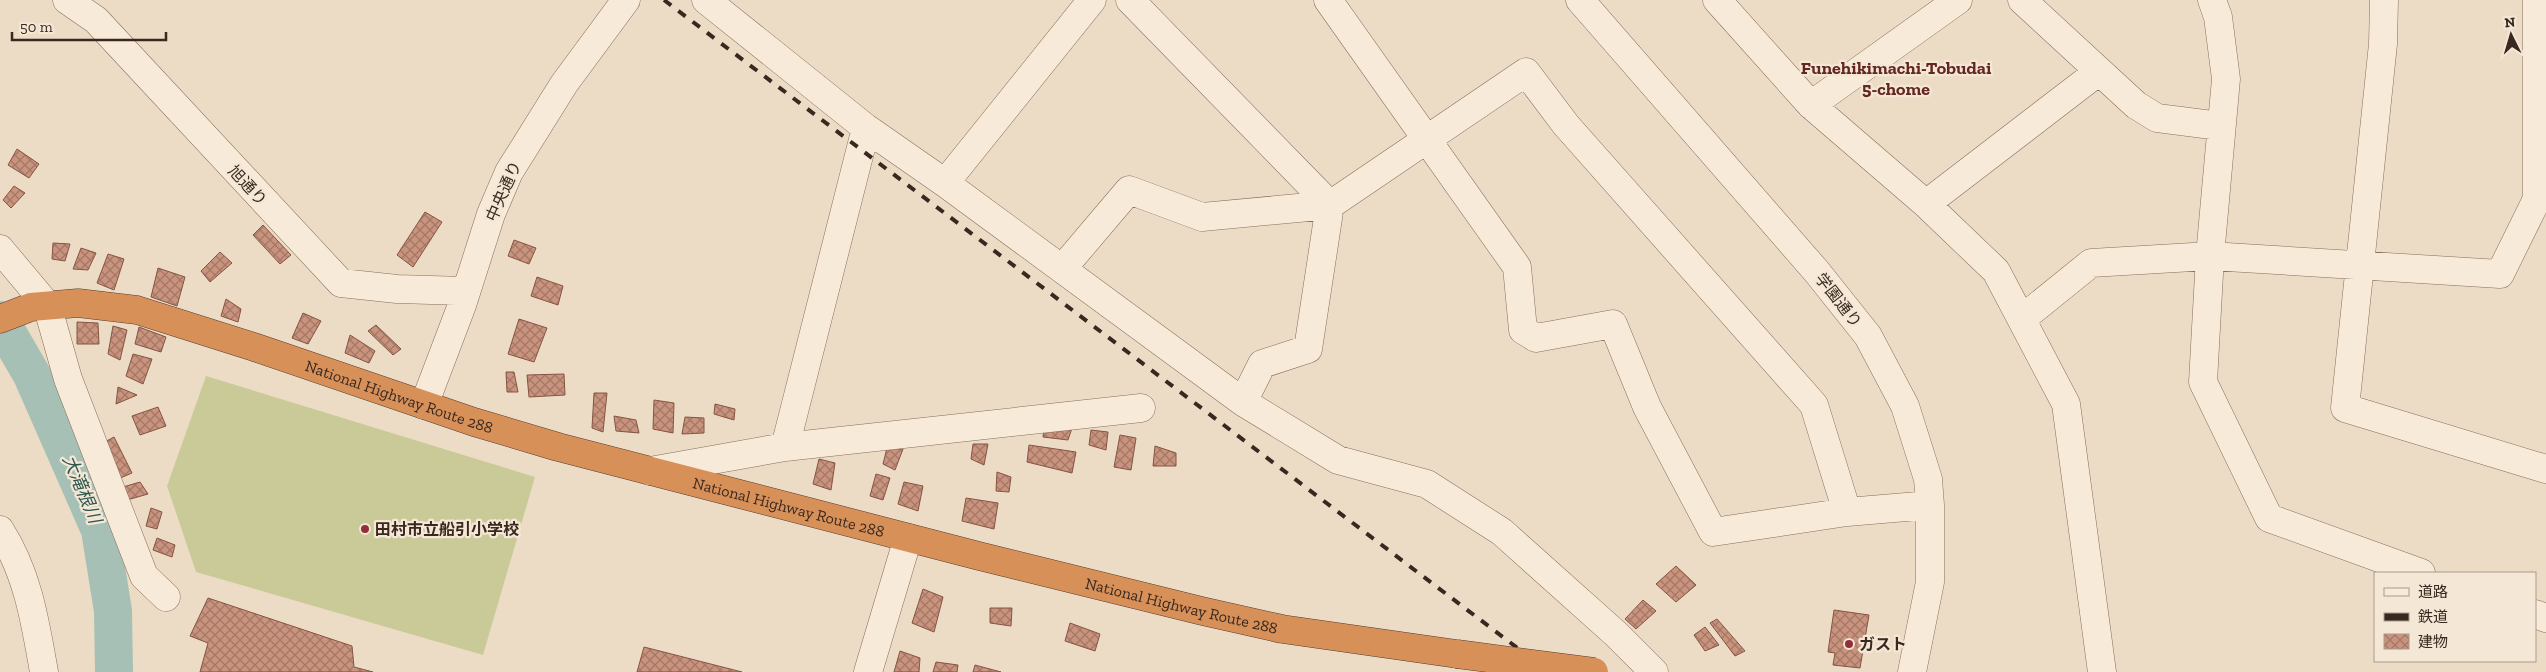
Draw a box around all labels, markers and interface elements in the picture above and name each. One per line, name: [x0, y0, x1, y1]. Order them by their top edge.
scale bar: [12, 10, 166, 42]
north arrow: [2486, 10, 2536, 60]
text: N: [2504, 14, 2516, 31]
text: 50 m: [20, 18, 53, 36]
district label: Funehikimachi-Tobudai 5-chome: [1801, 57, 1992, 100]
street label: 中央通り: [482, 158, 525, 224]
street label: 旭通り: [224, 161, 271, 209]
street label: 学園通り: [1811, 269, 1866, 331]
street label: National Highway Route 288: [303, 356, 495, 437]
water label: 大滝根川: [58, 452, 107, 528]
street label: National Highway Route 288: [691, 473, 886, 541]
place label: 田村市立船引小学校: [375, 520, 519, 539]
marker: 田村市立船引小学校: [359, 523, 371, 535]
legend: [2374, 572, 2536, 662]
street label: National Highway Route 288: [1083, 574, 1280, 638]
text: 道路: [2418, 583, 2448, 601]
text: 鉄道: [2418, 608, 2448, 626]
text: 建物: [2418, 633, 2448, 651]
place label: ガスト: [1859, 635, 1907, 654]
marker: ガスト: [1843, 638, 1855, 650]

